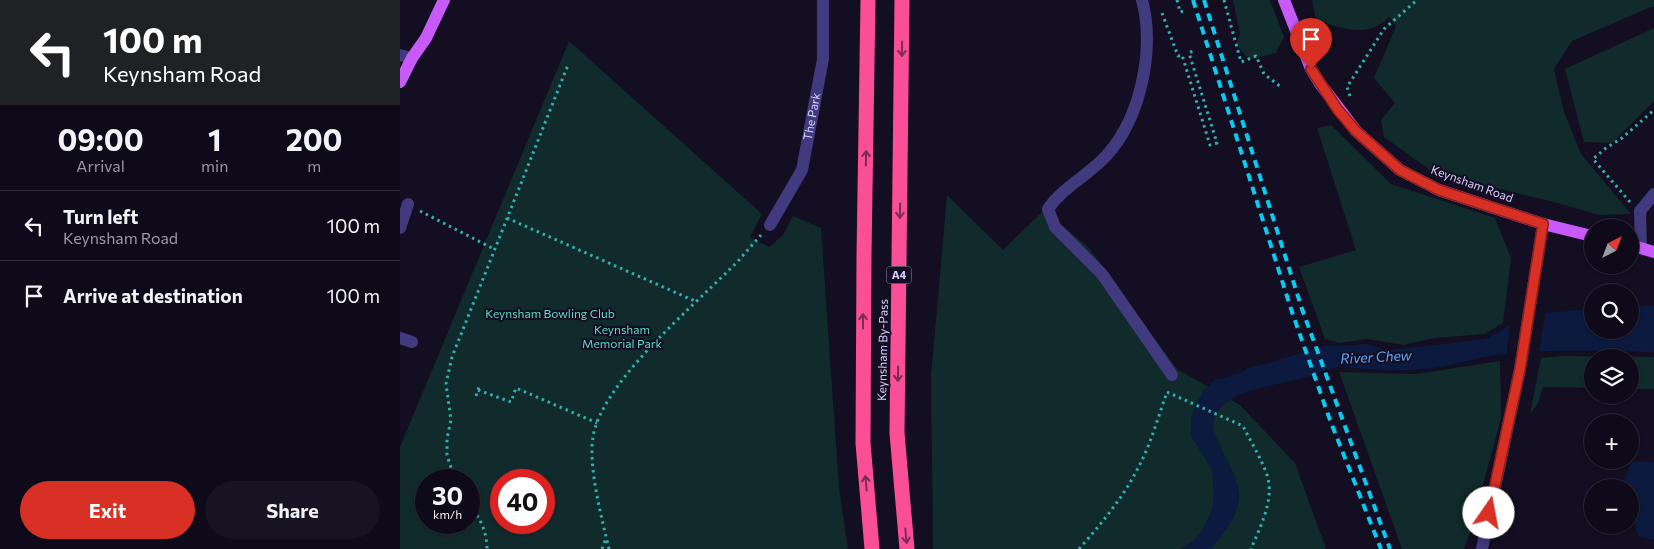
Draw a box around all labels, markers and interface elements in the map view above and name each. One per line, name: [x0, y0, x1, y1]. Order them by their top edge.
text: 100 m: [103, 17, 203, 60]
pin: [1290, 18, 1332, 69]
icon: left: [20, 20, 85, 85]
icon: arrive: [1297, 25, 1325, 53]
one-way arrow: [897, 40, 906, 56]
text: Keynsham Road: [103, 60, 261, 87]
street label: The Park: [800, 91, 823, 141]
text: 09:00: [57, 120, 144, 157]
text: 1: [208, 120, 222, 157]
text: 200: [286, 120, 343, 157]
one-way arrow: [861, 150, 870, 166]
text: Arrival: [76, 156, 125, 175]
text: min: [201, 156, 228, 175]
text: m: [307, 156, 321, 175]
street label: Keynsham Road: [1429, 162, 1515, 204]
one-way arrow: [895, 202, 905, 219]
text: Turn left: [63, 205, 138, 228]
icon: left: [20, 212, 48, 240]
text: 100 m: [327, 214, 380, 237]
north arrow: [1584, 219, 1639, 274]
map controls: [1584, 219, 1639, 534]
text: Keynsham Road: [63, 228, 178, 247]
road number: A4: [886, 266, 912, 284]
icon: arrive: [20, 282, 48, 310]
text: Arrive at destination: [63, 284, 243, 307]
text: 100 m: [327, 284, 380, 307]
button: search: [1584, 284, 1639, 339]
street label: Keynsham By-Pass: [874, 299, 890, 401]
park label: Keynsham Bowling Club: [485, 306, 615, 320]
one-way arrow: [858, 313, 868, 329]
park label: Keynsham Memorial Park: [582, 322, 663, 350]
water label: River Chew: [1340, 346, 1413, 367]
button: layers: [1584, 349, 1639, 404]
one-way arrow: [893, 365, 903, 381]
button: +: [1584, 414, 1639, 469]
speed limit sign: 40: [490, 469, 555, 534]
one-way arrow: [862, 475, 871, 491]
button: −: [1584, 479, 1639, 534]
text: 30: [432, 480, 463, 510]
button: Exit: [20, 481, 195, 539]
button: Share: [205, 481, 380, 539]
position arrow: [1462, 486, 1514, 538]
text: km/h: [433, 507, 462, 521]
one-way arrow: [901, 528, 911, 544]

